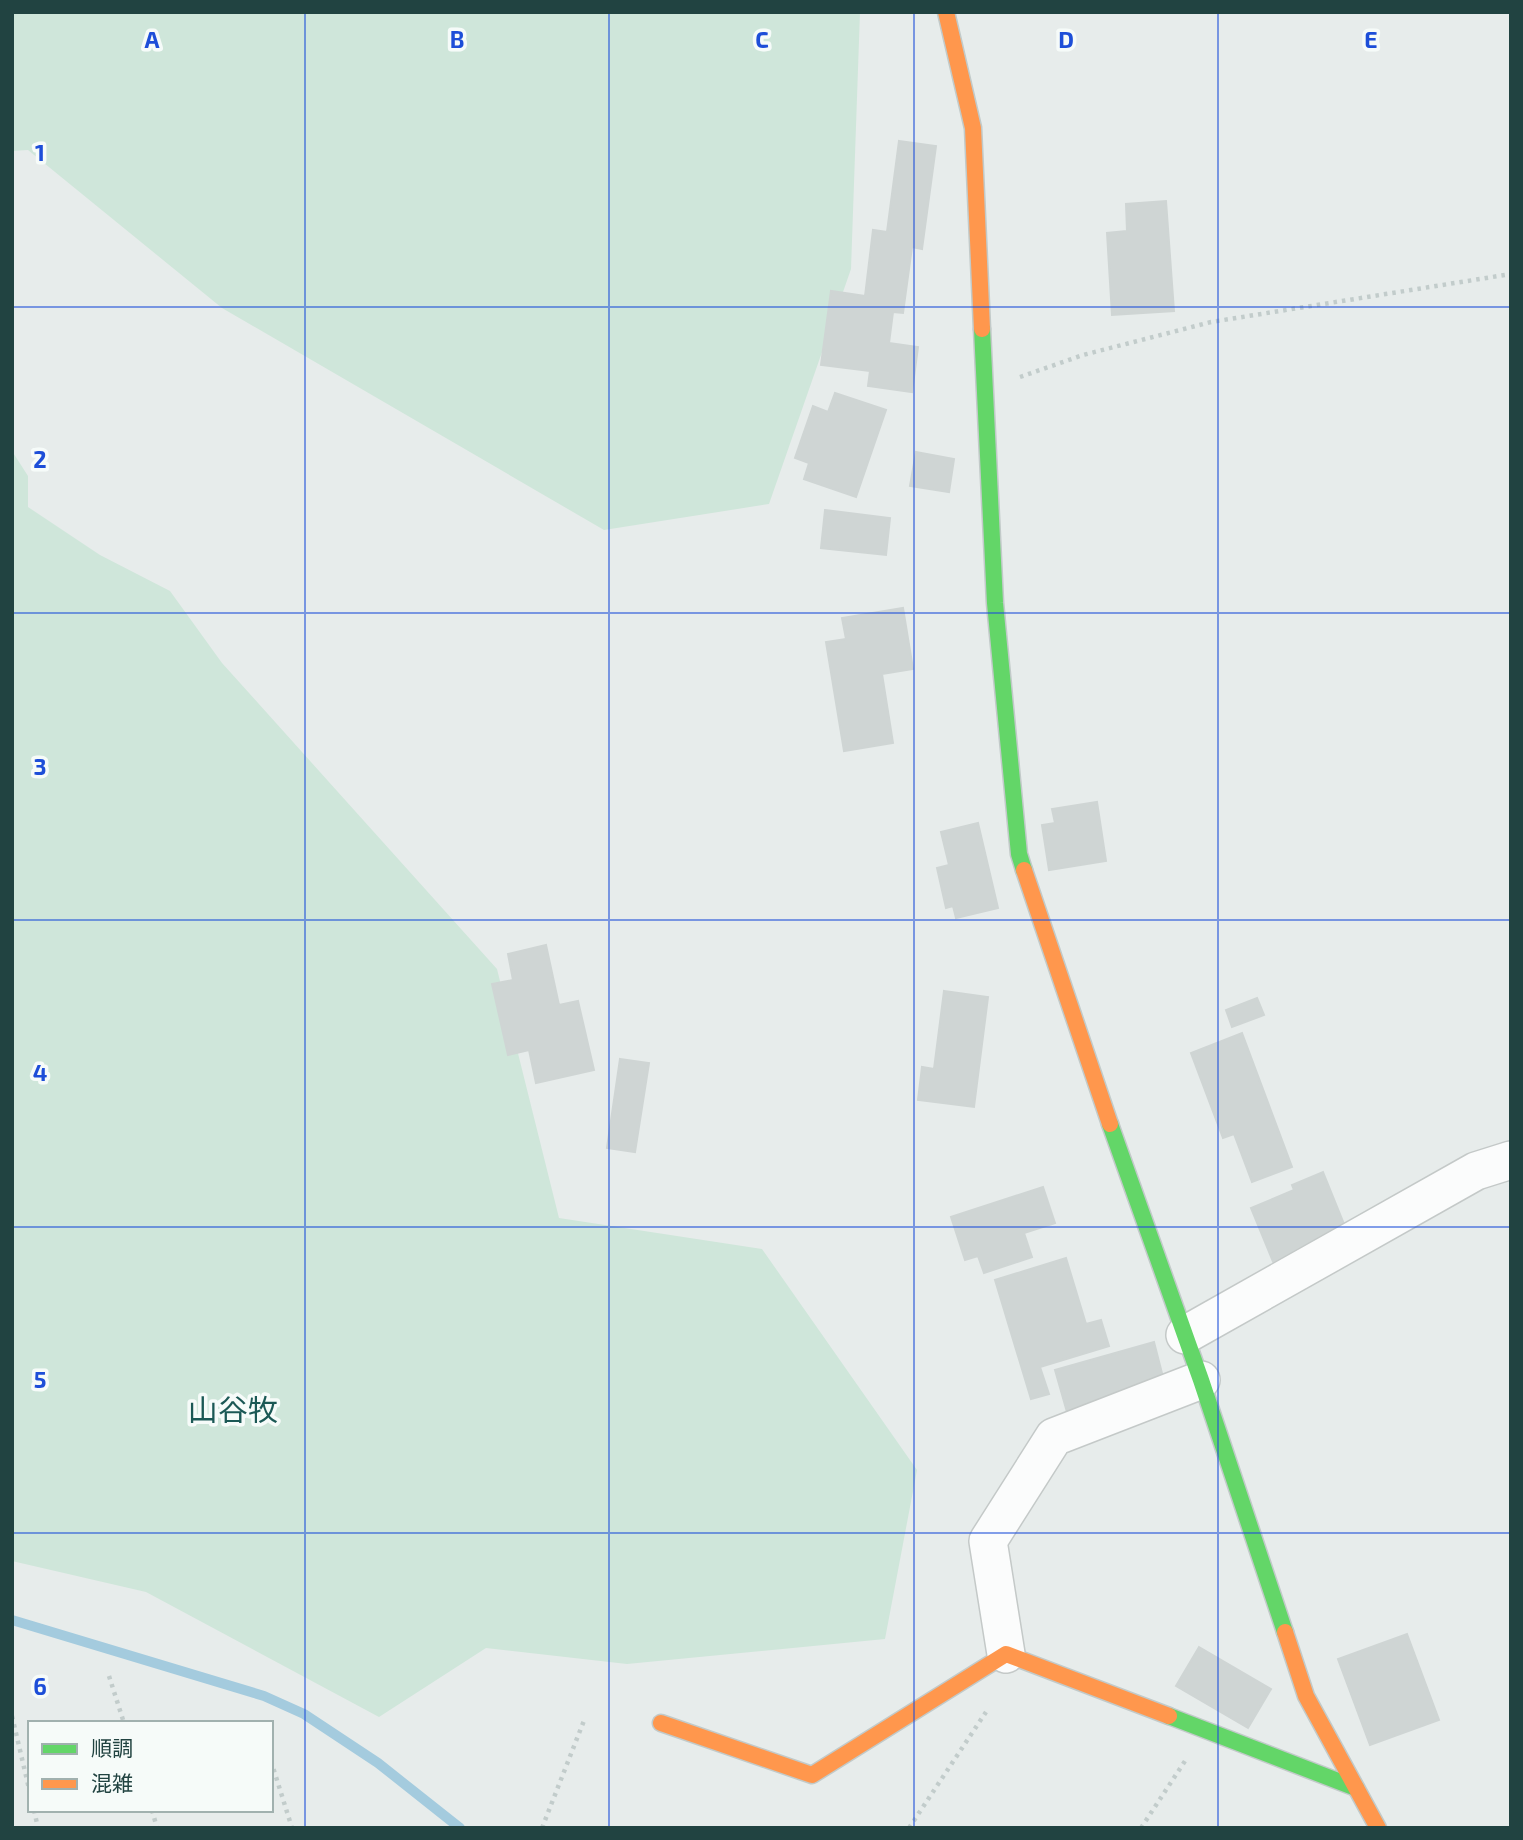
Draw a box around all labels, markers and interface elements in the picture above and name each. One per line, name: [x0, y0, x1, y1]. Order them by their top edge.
text: A: [144, 25, 160, 53]
text: B: [450, 25, 464, 53]
text: C: [755, 25, 769, 53]
text: D: [1058, 25, 1074, 53]
text: E: [1364, 25, 1378, 53]
text: 1: [35, 138, 45, 166]
text: 2: [33, 445, 47, 473]
text: 3: [33, 752, 47, 780]
text: 4: [33, 1058, 47, 1086]
text: 5: [34, 1365, 46, 1393]
district label: 山谷牧: [188, 1391, 278, 1427]
text: 6: [33, 1672, 47, 1700]
legend: [28, 1721, 273, 1812]
text: 順調: [91, 1735, 133, 1760]
text: 混雑: [91, 1770, 133, 1795]

